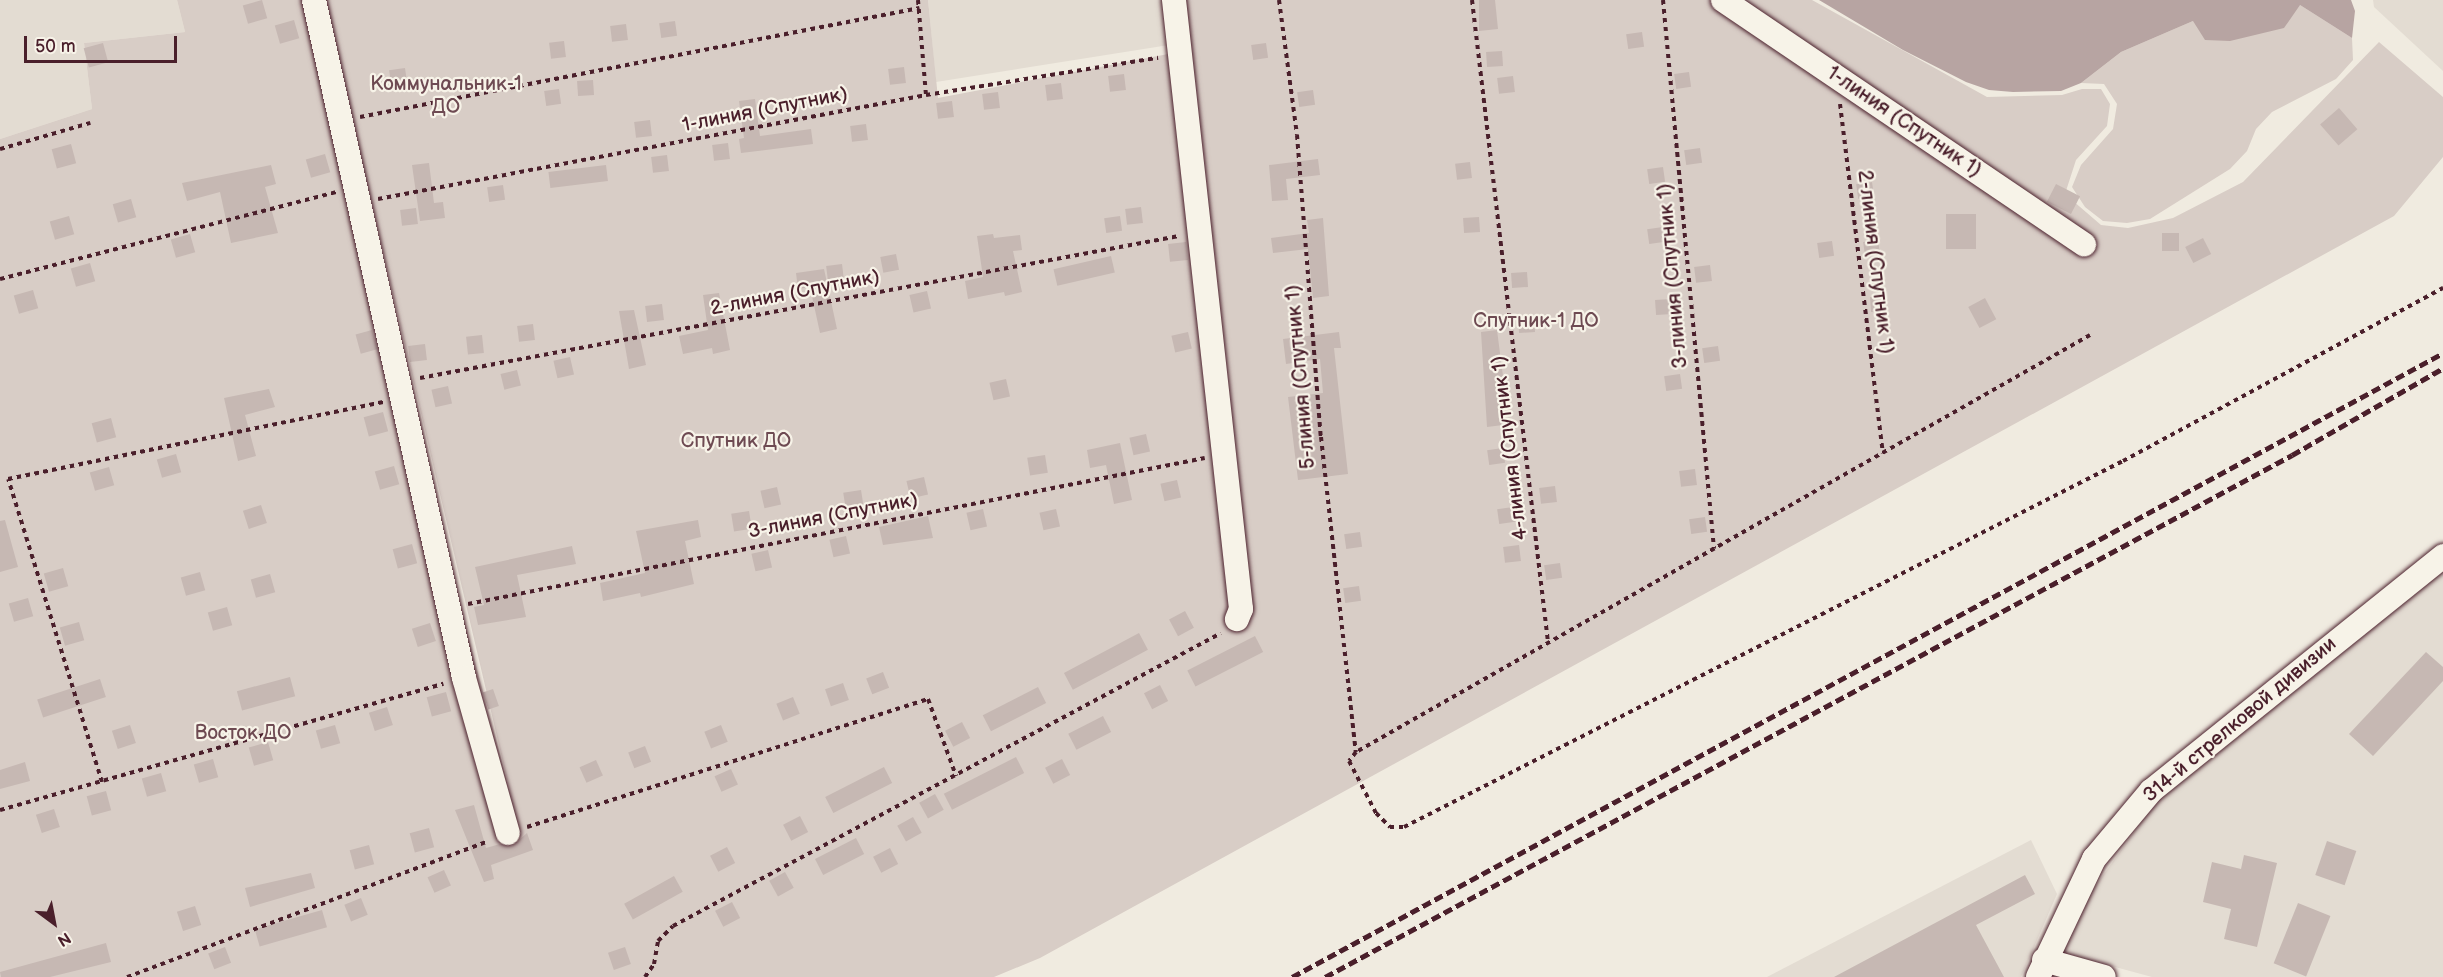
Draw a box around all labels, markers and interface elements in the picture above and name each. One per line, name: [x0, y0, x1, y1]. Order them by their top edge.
scale bar: [27, 24, 180, 62]
text: 50 m: [35, 36, 76, 57]
street label: 1-линия (Спутник 1): [1822, 61, 1986, 183]
park label: Коммунальник-1 ДО: [370, 72, 522, 119]
street label: 1-линия (Спутник): [680, 82, 850, 138]
street label: 2-линия (Спутник 1): [1852, 169, 1898, 355]
street label: 3-линия (Спутник 1): [1653, 182, 1693, 370]
street label: 2-линия (Спутник): [708, 265, 882, 321]
street label: 5-линия (Спутник 1): [1281, 284, 1321, 470]
park label: Спутник-1 ДО: [1473, 309, 1599, 333]
street label: 4-линия (Спутник 1): [1487, 354, 1533, 542]
park label: Спутник ДО: [681, 429, 791, 453]
street label: 3-линия (Спутник): [746, 488, 920, 544]
street label: 314-й стрелковой дивизии: [2139, 632, 2341, 808]
park label: Восток ДО: [195, 721, 291, 745]
north arrow: [24, 893, 84, 953]
text: N: [54, 927, 74, 950]

